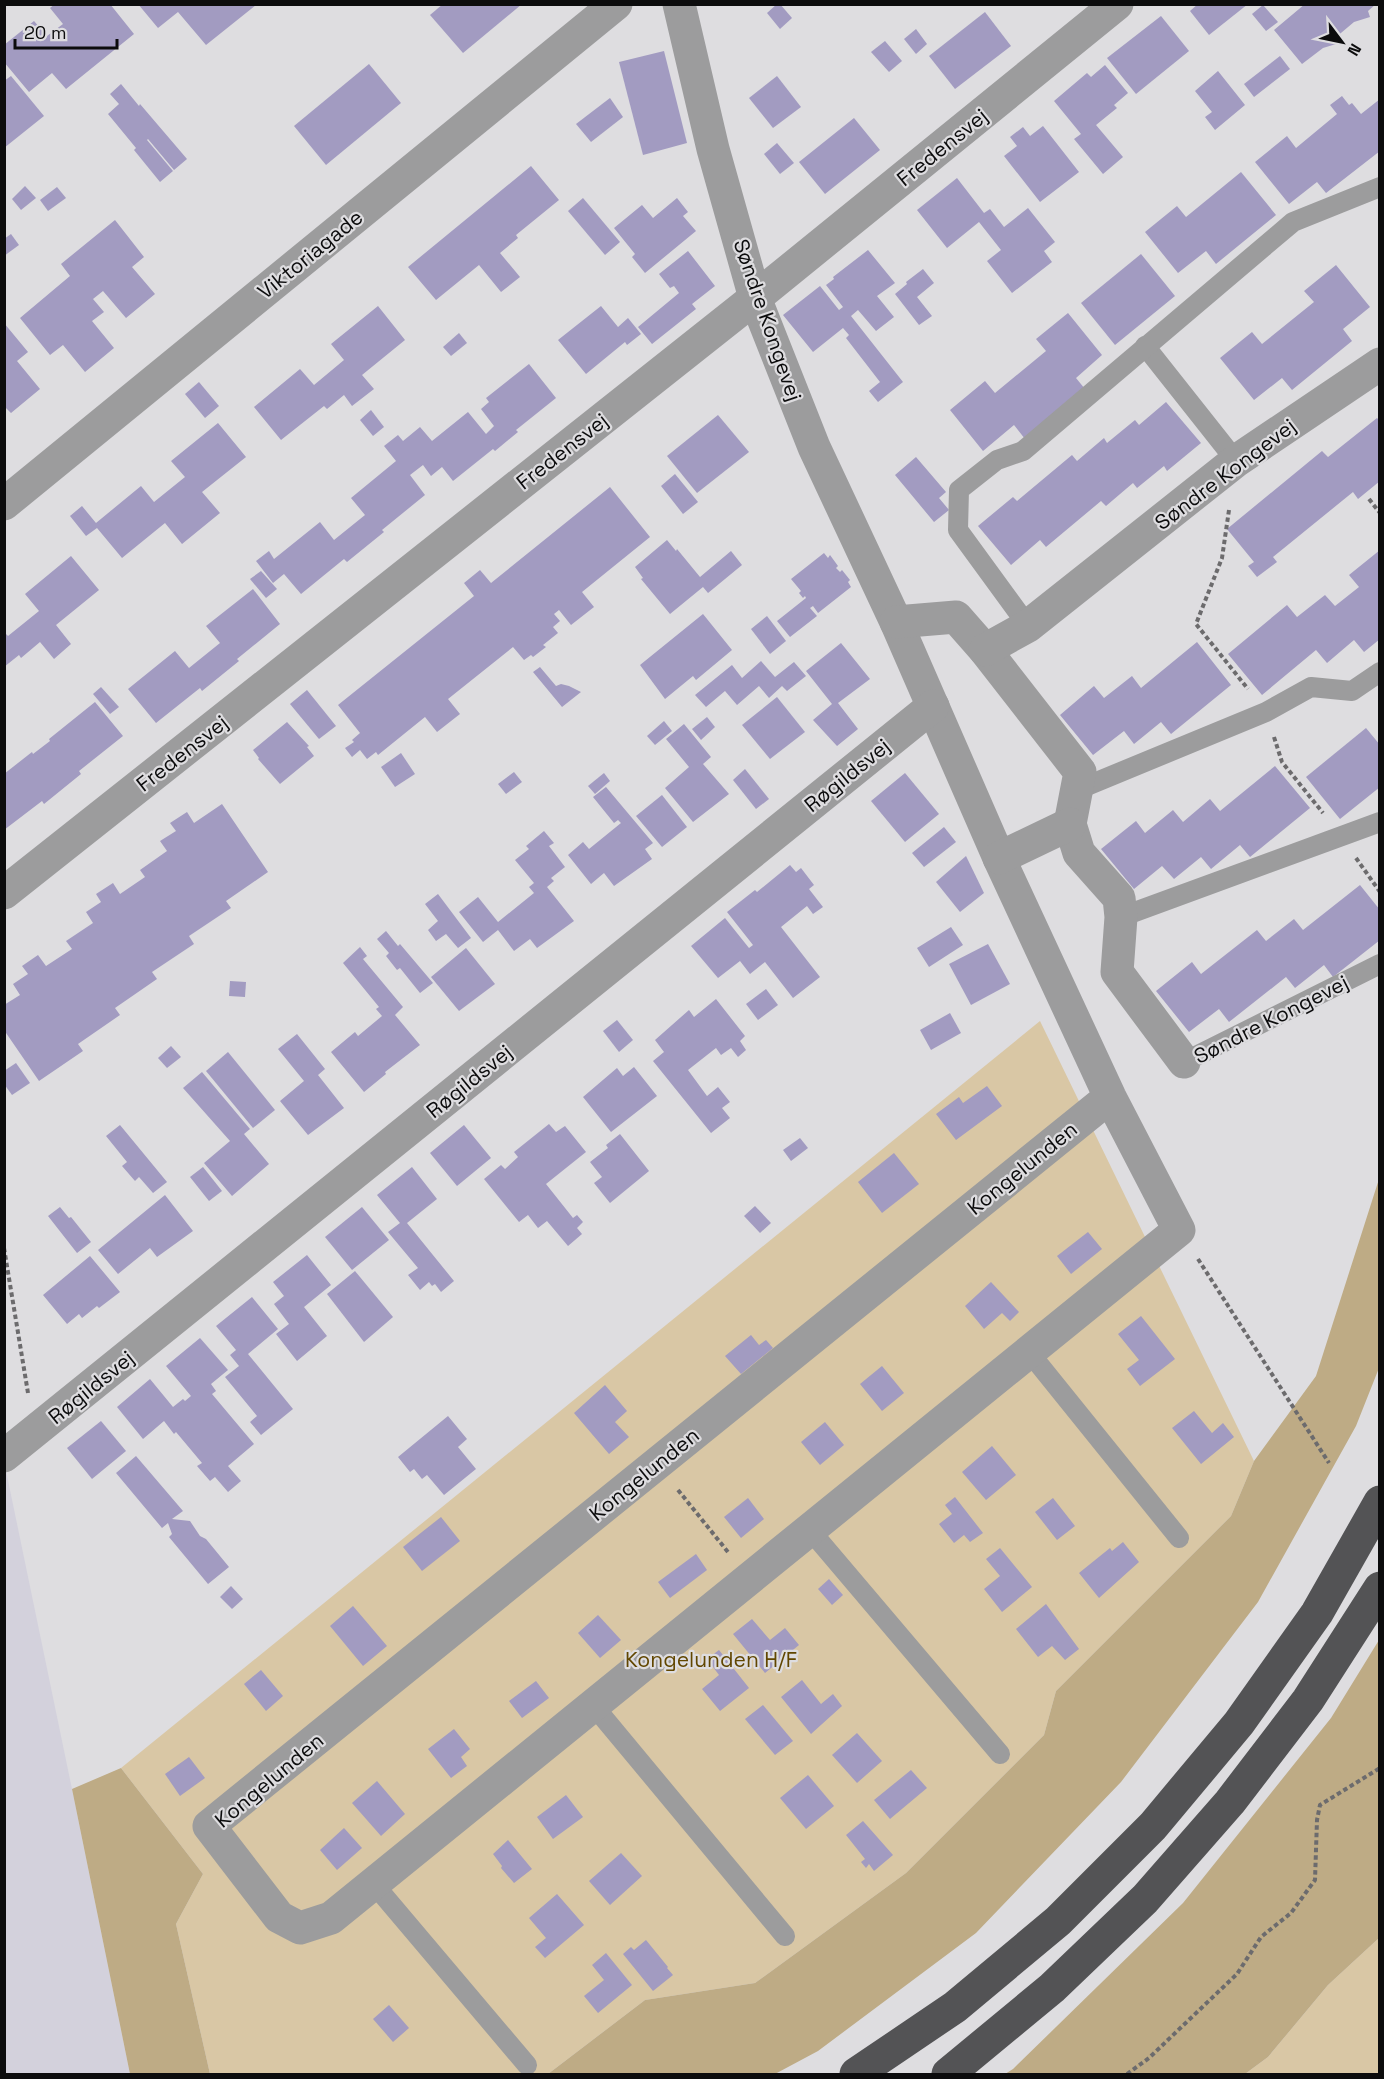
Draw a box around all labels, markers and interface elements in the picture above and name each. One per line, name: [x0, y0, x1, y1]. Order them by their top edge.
scale bar: [15, 12, 117, 50]
north arrow: [1312, 12, 1372, 72]
text: 20 m: [24, 21, 67, 44]
text: N: [1343, 40, 1366, 60]
street label: Fredensvej: [891, 102, 993, 192]
street label: Viktoriagade: [252, 203, 368, 305]
street label: Søndre Kongevej: [728, 235, 808, 405]
street label: Fredensvej: [511, 407, 613, 495]
street label: Søndre Kongevej: [1149, 412, 1301, 536]
street label: Fredensvej: [131, 709, 233, 797]
street label: Røgildsvej: [799, 732, 895, 818]
street label: Søndre Kongevej: [1189, 968, 1353, 1070]
street label: Røgildsvej: [421, 1038, 517, 1124]
street label: Kongelunden: [961, 1115, 1083, 1221]
street label: Røgildsvej: [43, 1344, 139, 1430]
street label: Kongelunden: [583, 1421, 705, 1527]
park label: Kongelunden H/F: [625, 1646, 797, 1673]
street label: Kongelunden: [209, 1727, 329, 1833]

